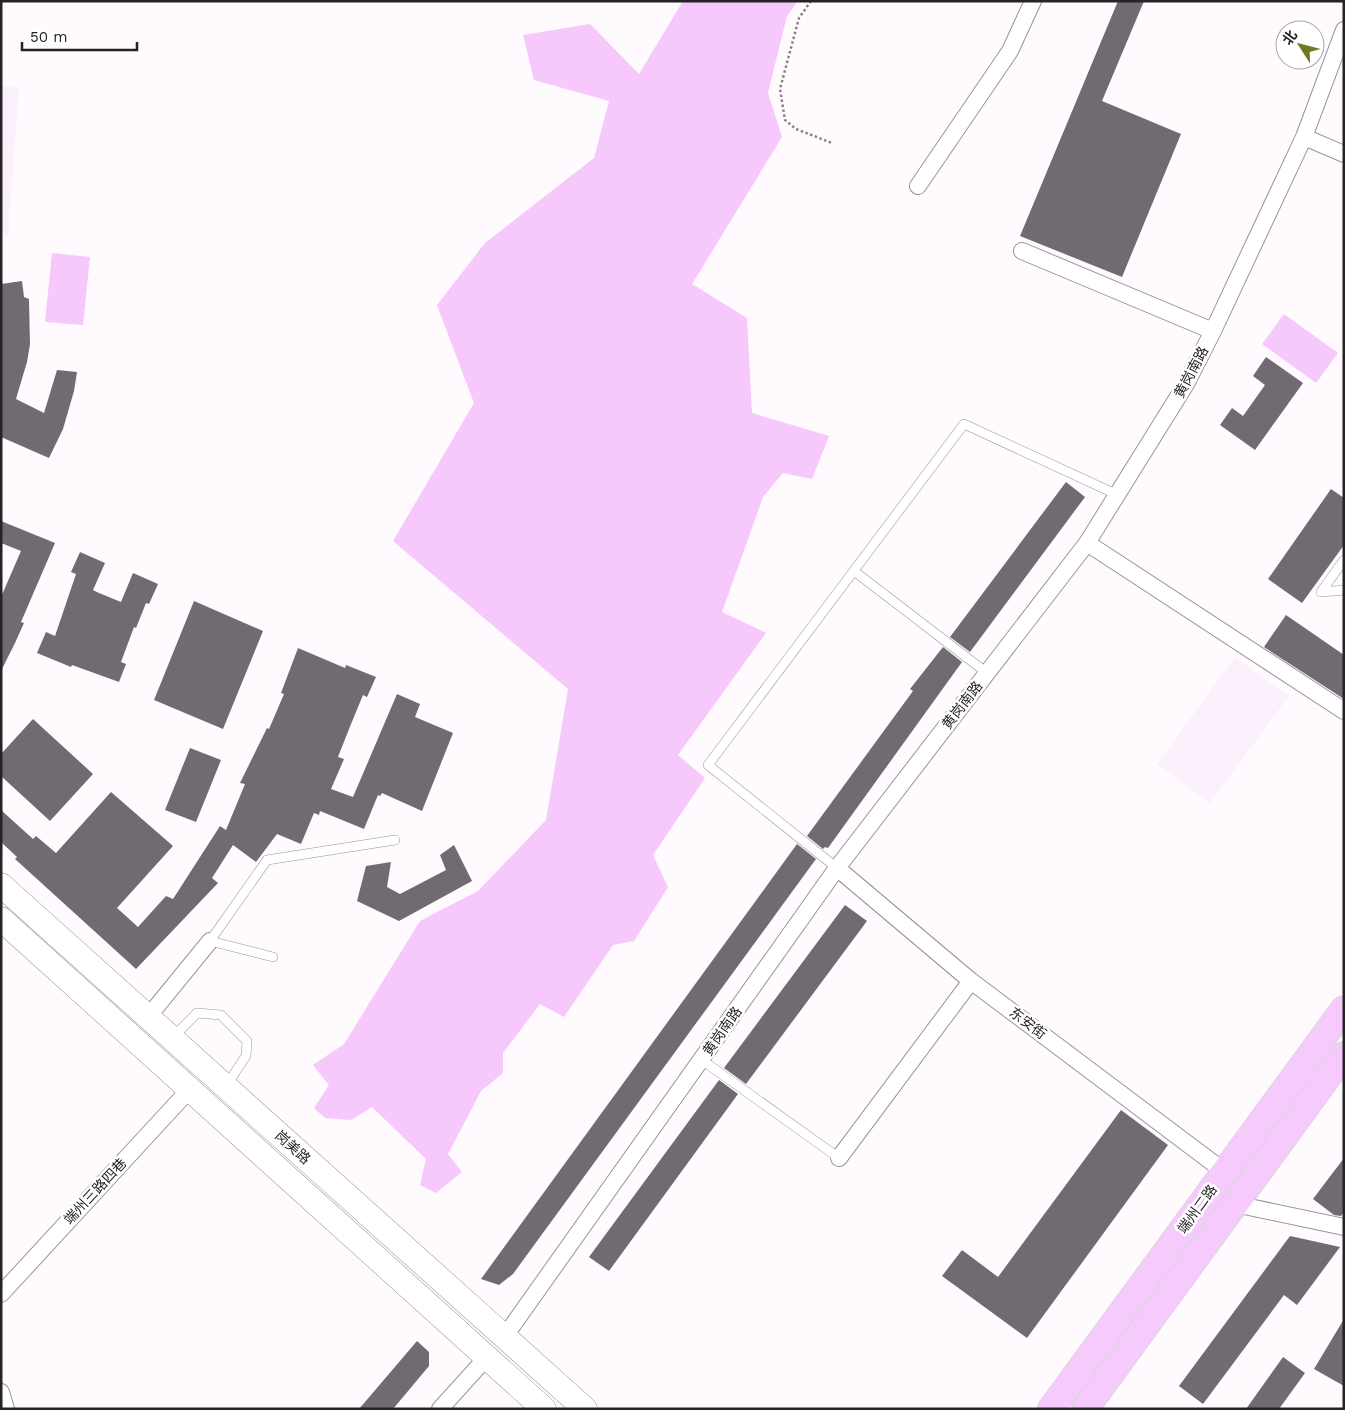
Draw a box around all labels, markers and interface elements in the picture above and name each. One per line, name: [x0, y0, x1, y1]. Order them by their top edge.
scale bar: [22, 20, 138, 52]
north arrow: [1275, 20, 1325, 70]
text: 北: [1279, 27, 1300, 48]
text: 50 m: [30, 28, 67, 46]
street label: 黄岗南路: [1171, 344, 1211, 400]
street label: 黄岗南路: [938, 678, 986, 732]
street label: 黄岗南路: [699, 1003, 745, 1059]
street label: 东安街: [1006, 1004, 1050, 1042]
street label: 岗美路: [272, 1127, 314, 1167]
street label: 端州三路四巷: [61, 1155, 129, 1227]
street label: 端州二路: [1174, 1182, 1220, 1236]

